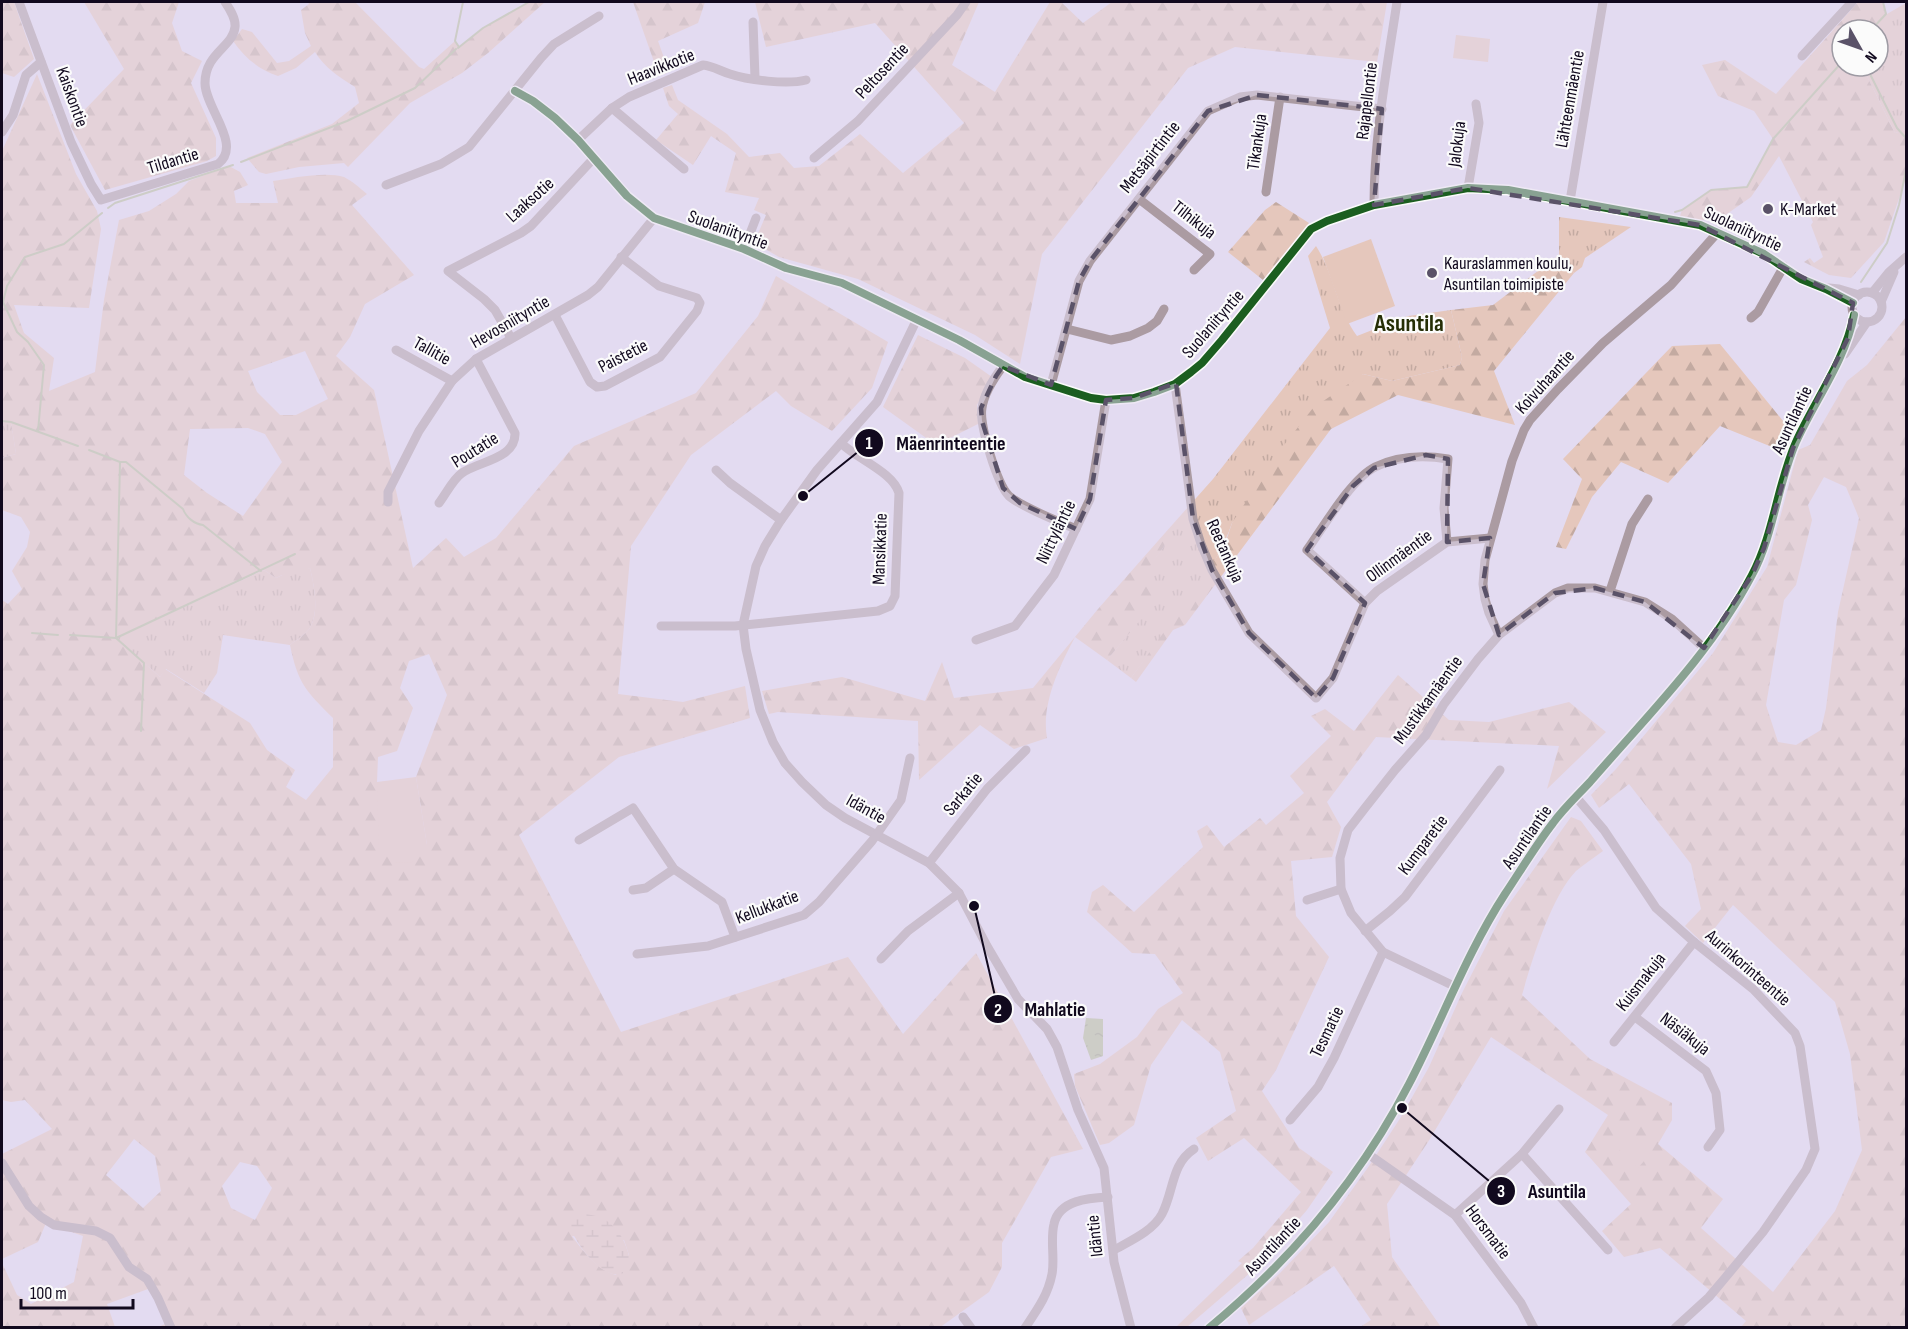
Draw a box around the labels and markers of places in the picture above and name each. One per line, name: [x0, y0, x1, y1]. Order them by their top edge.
place label: K-Market: [1780, 199, 1837, 220]
marker: K-Market: [1761, 202, 1775, 216]
place label: Kauraslammen koulu, Asuntilan toimipiste: [1443, 253, 1572, 295]
marker: Kauraslammen koulu, Asuntilan toimipiste: [1425, 266, 1439, 280]
callout: Mäenrinteentie: [854, 424, 1018, 462]
callout: Mahlatie: [983, 990, 1098, 1028]
callout: Asuntila: [1486, 1172, 1598, 1210]

